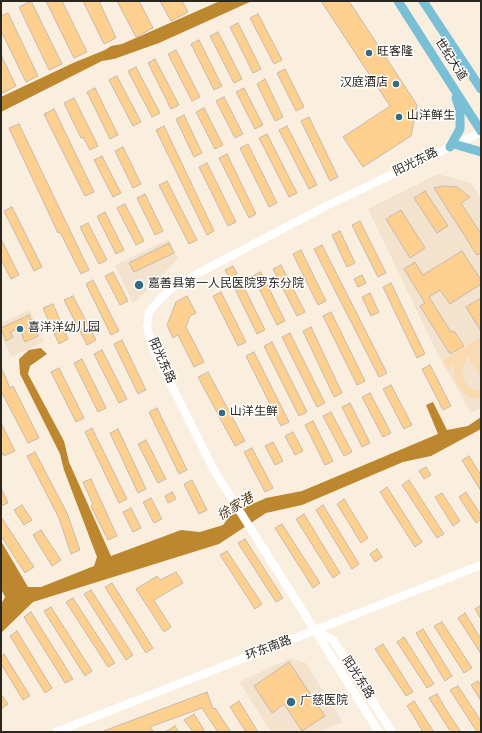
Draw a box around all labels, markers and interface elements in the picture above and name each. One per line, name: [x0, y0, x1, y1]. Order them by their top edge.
street label: 世纪大道: [431, 36, 469, 84]
place label: 旺客隆: [377, 46, 413, 60]
marker: 旺客隆: [364, 48, 374, 58]
place label: 汉庭酒店: [340, 77, 388, 91]
marker: 汉庭酒店: [391, 79, 401, 89]
place label: 山洋鲜生: [407, 110, 455, 124]
marker: 山洋鲜生: [394, 112, 404, 122]
street label: 阳光东路: [391, 146, 441, 180]
place label: 嘉善县第一人民医院罗东分院: [148, 278, 304, 292]
marker: 嘉善县第一人民医院罗东分院: [133, 279, 145, 291]
place label: 喜洋洋幼儿园: [28, 322, 100, 336]
marker: 喜洋洋幼儿园: [15, 324, 25, 334]
street label: 阳光东路: [145, 336, 177, 386]
place label: 山洋生鲜: [230, 406, 278, 420]
marker: 山洋生鲜: [217, 408, 227, 418]
water label: 徐家港: [215, 491, 257, 525]
street label: 环东南路: [244, 634, 294, 664]
street label: 阳光东路: [338, 654, 376, 702]
place label: 广慈医院: [300, 695, 348, 709]
marker: 广慈医院: [285, 696, 297, 708]

